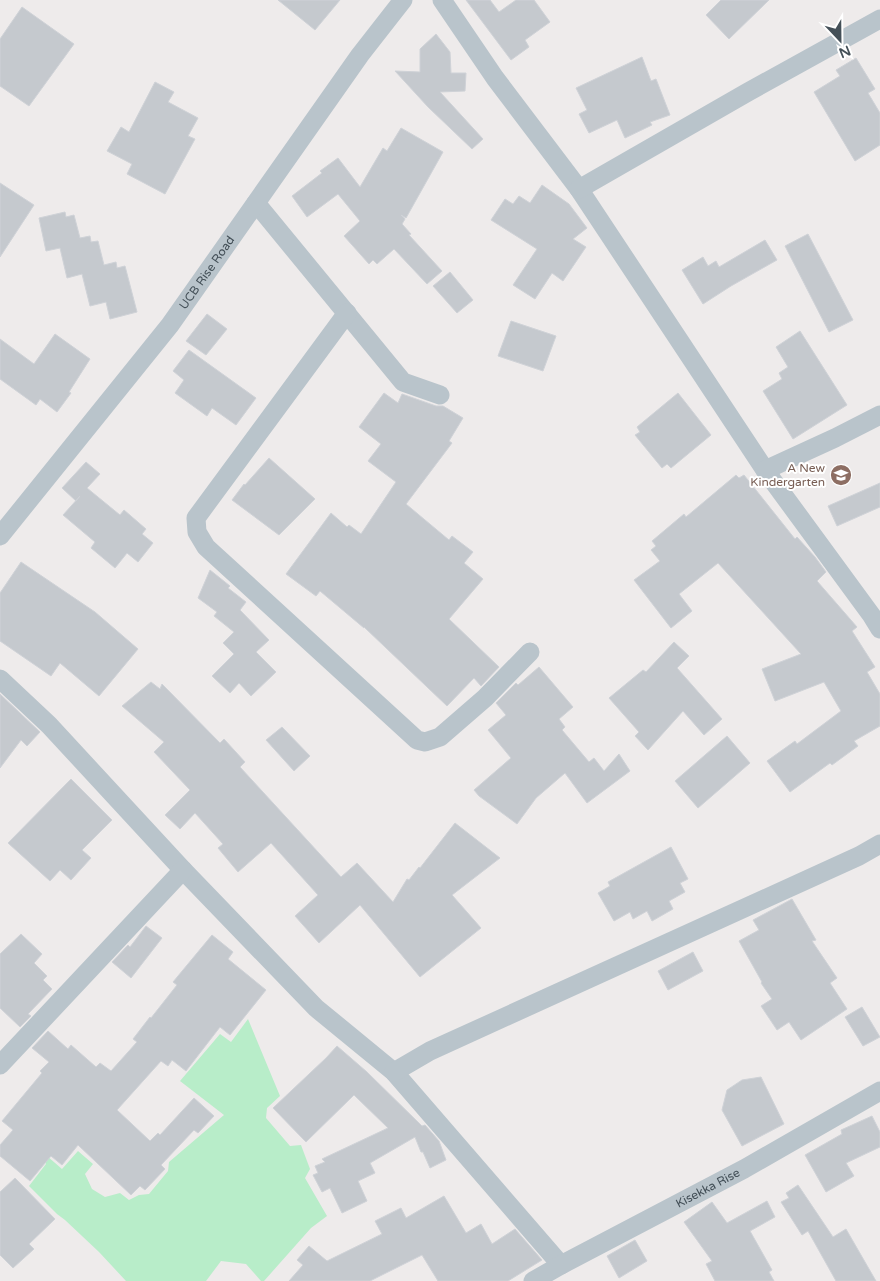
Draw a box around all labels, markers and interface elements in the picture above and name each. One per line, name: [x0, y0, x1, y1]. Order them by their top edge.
north arrow: [815, 15, 865, 65]
text: N: [836, 42, 853, 62]
street label: UCB Rise Road: [176, 233, 237, 312]
place label: A New Kindergarten: [750, 461, 825, 489]
school or university icon: A New Kindergarten: [829, 463, 853, 487]
street label: Kisekka Rise: [673, 1165, 742, 1211]

